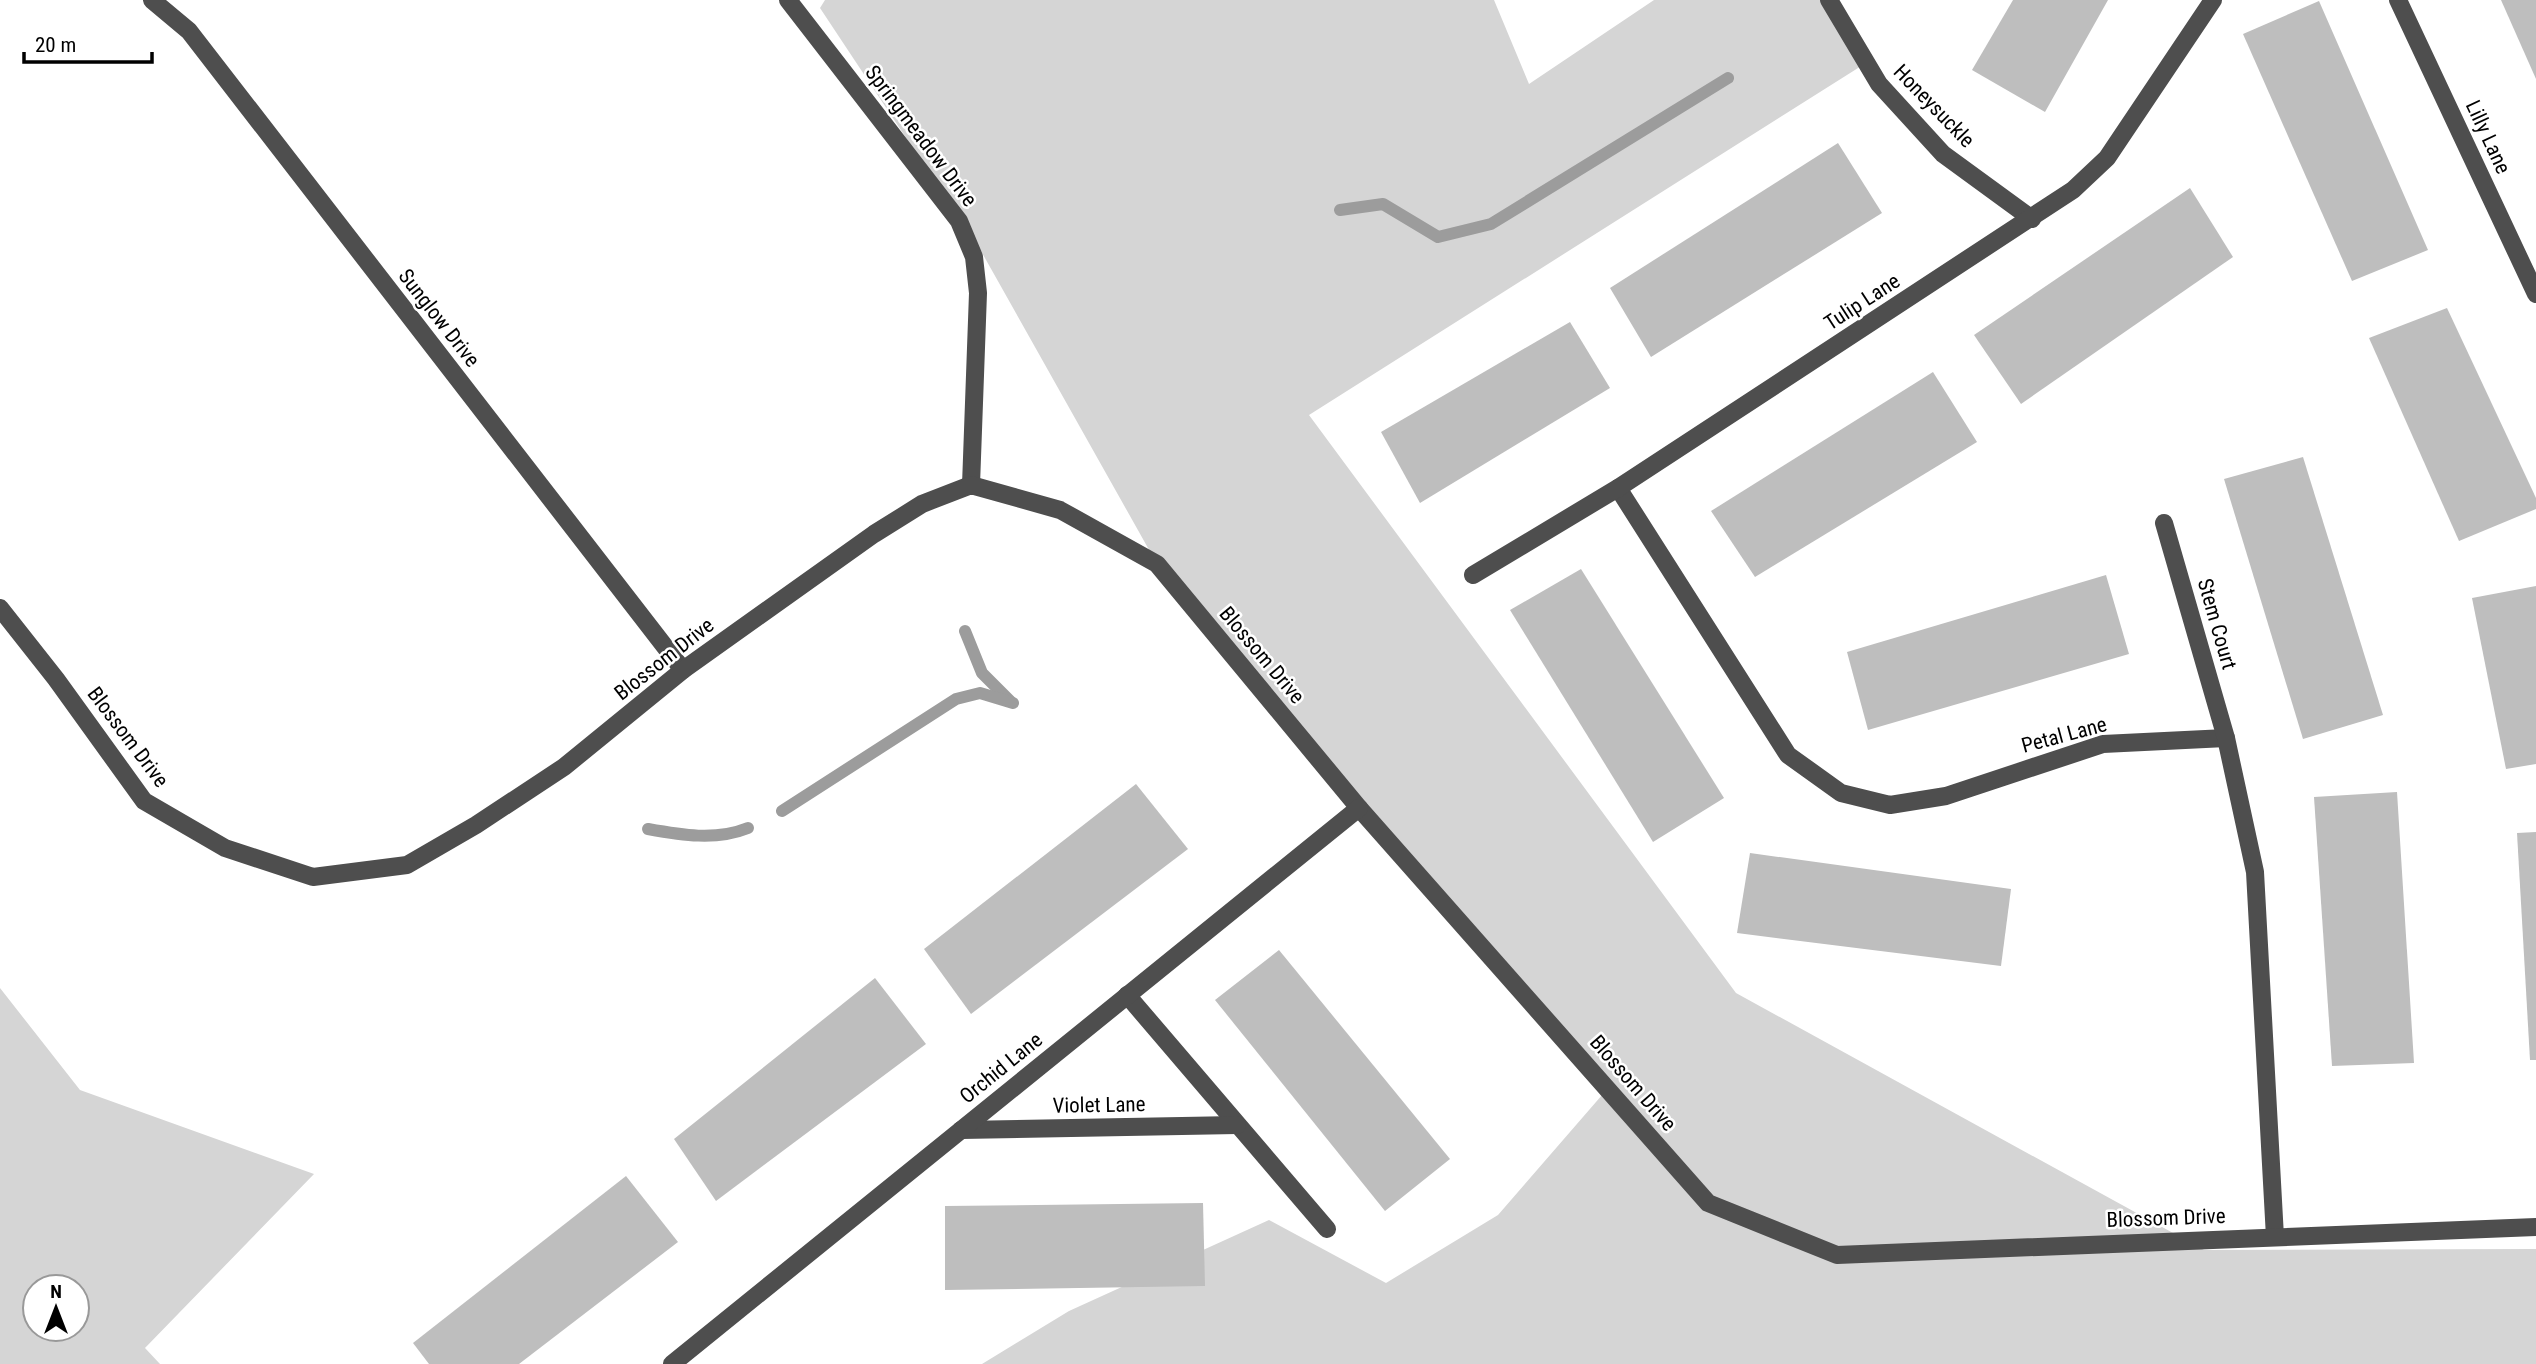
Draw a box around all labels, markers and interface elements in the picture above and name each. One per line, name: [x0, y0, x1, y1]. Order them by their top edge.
scale bar: [24, 21, 152, 65]
text: 20 m: [35, 33, 76, 57]
street label: Honeysuckle: [1889, 60, 1979, 152]
street label: Springmeadow Drive: [860, 61, 982, 211]
street label: Lilly Lane: [2461, 97, 2515, 178]
street label: Sunglow Drive: [393, 264, 485, 372]
street label: Tulip Lane: [1820, 269, 1904, 335]
street label: Stem Court: [2193, 576, 2241, 672]
street label: Blossom Drive: [1215, 602, 1310, 708]
street label: Blossom Drive: [610, 613, 718, 705]
street label: Blossom Drive: [83, 682, 173, 792]
street label: Petal Lane: [2019, 712, 2109, 758]
street label: Orchid Lane: [955, 1027, 1047, 1108]
street label: Blossom Drive: [1585, 1030, 1681, 1136]
street label: Violet Lane: [1052, 1092, 1146, 1118]
street label: Blossom Drive: [2106, 1204, 2226, 1232]
north arrow: [21, 1273, 91, 1343]
text: N: [50, 1280, 62, 1303]

